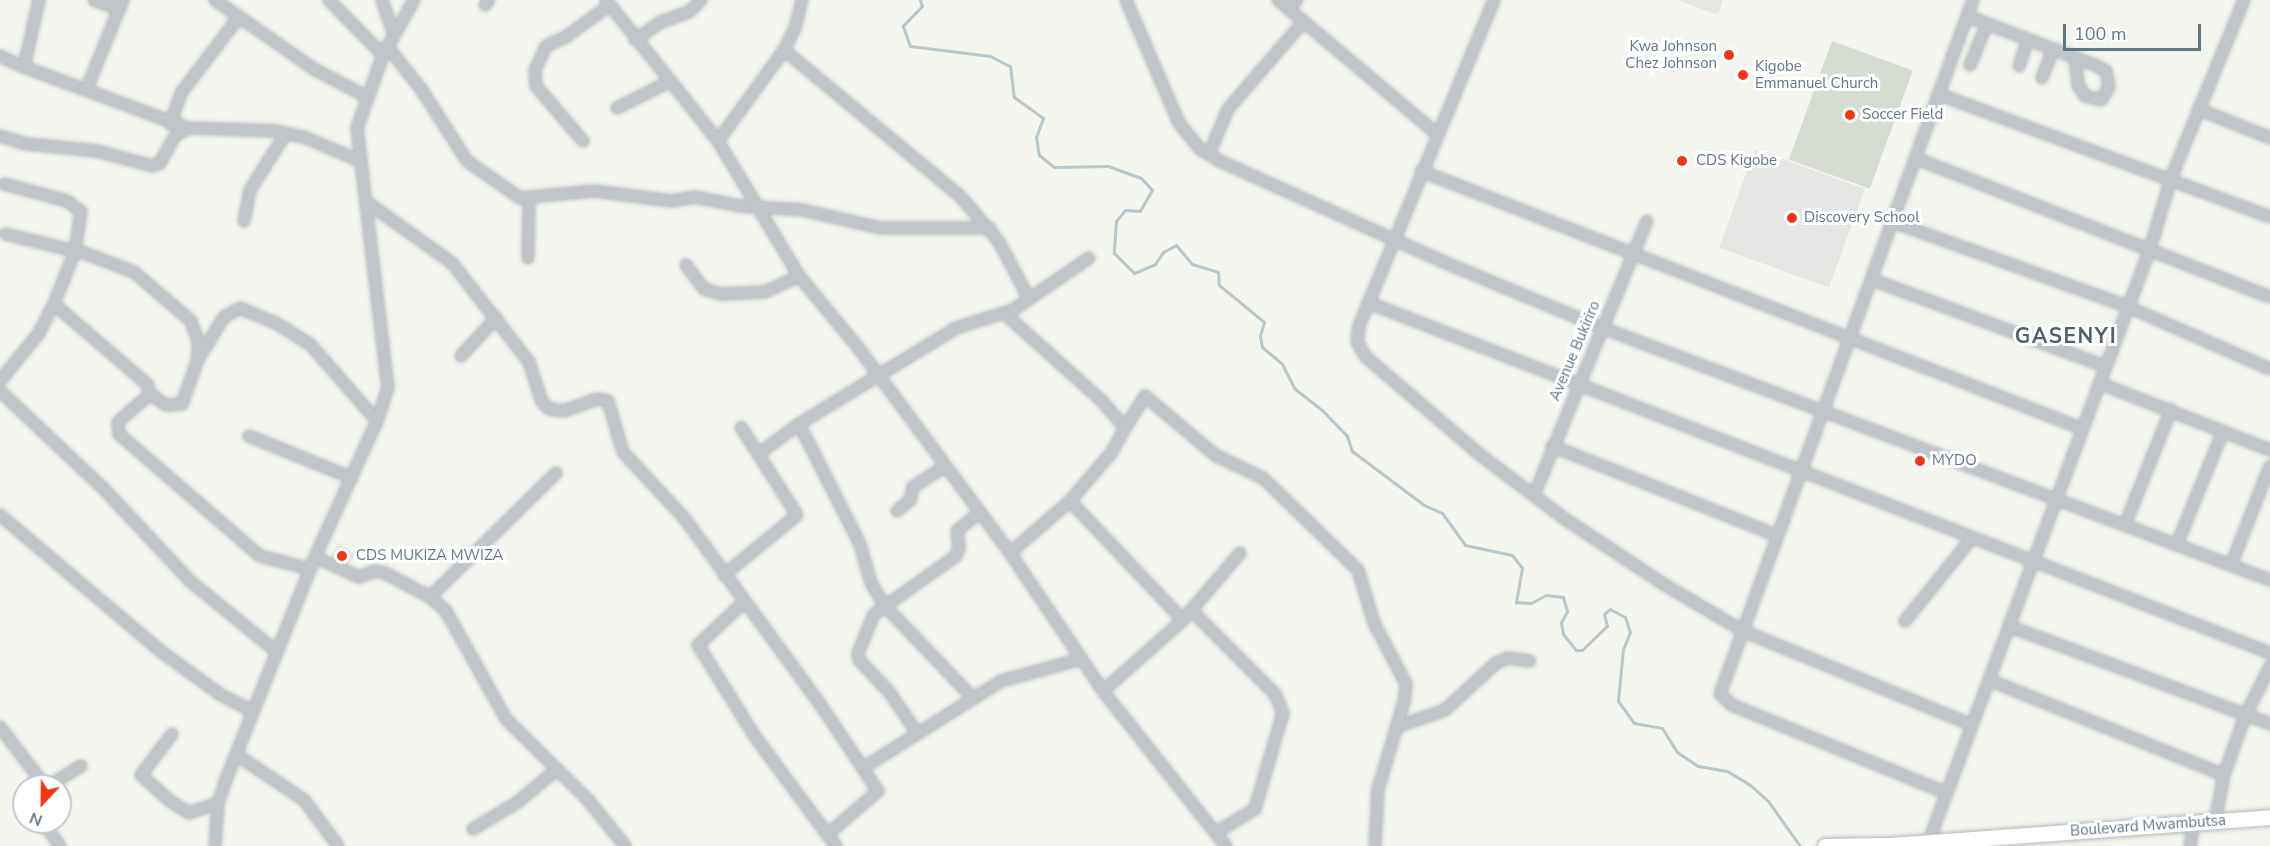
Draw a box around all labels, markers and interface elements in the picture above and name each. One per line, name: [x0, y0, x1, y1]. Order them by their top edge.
scale bar: [2066, 12, 2204, 50]
text: 100 m: [2074, 22, 2126, 46]
place label: Kwa Johnson Chez Johnson: [1625, 37, 1717, 72]
marker: Kwa Johnson Chez Johnson: [1722, 48, 1736, 62]
place label: Kigobe Emmanuel Church: [1755, 57, 1878, 92]
marker: Kigobe Emmanuel Church: [1736, 68, 1750, 82]
place label: Soccer Field: [1862, 106, 1943, 124]
marker: Soccer Field: [1843, 108, 1857, 122]
marker: CDS Kigobe: [1673, 152, 1691, 170]
place label: CDS Kigobe: [1696, 152, 1777, 170]
place label: Discovery School: [1804, 209, 1920, 227]
marker: Discovery School: [1785, 211, 1799, 225]
street label: Avenue Bukiriro: [1546, 298, 1604, 404]
district label: GASENYI: [2015, 323, 2117, 349]
place label: MYDO: [1932, 452, 1977, 470]
marker: MYDO: [1913, 454, 1927, 468]
marker: CDS MUKIZA MWIZA: [333, 547, 351, 565]
place label: CDS MUKIZA MWIZA: [356, 547, 504, 565]
north arrow: [12, 774, 72, 834]
text: N: [26, 806, 46, 831]
street label: Boulevard Mwambutsa: [2069, 812, 2227, 840]

